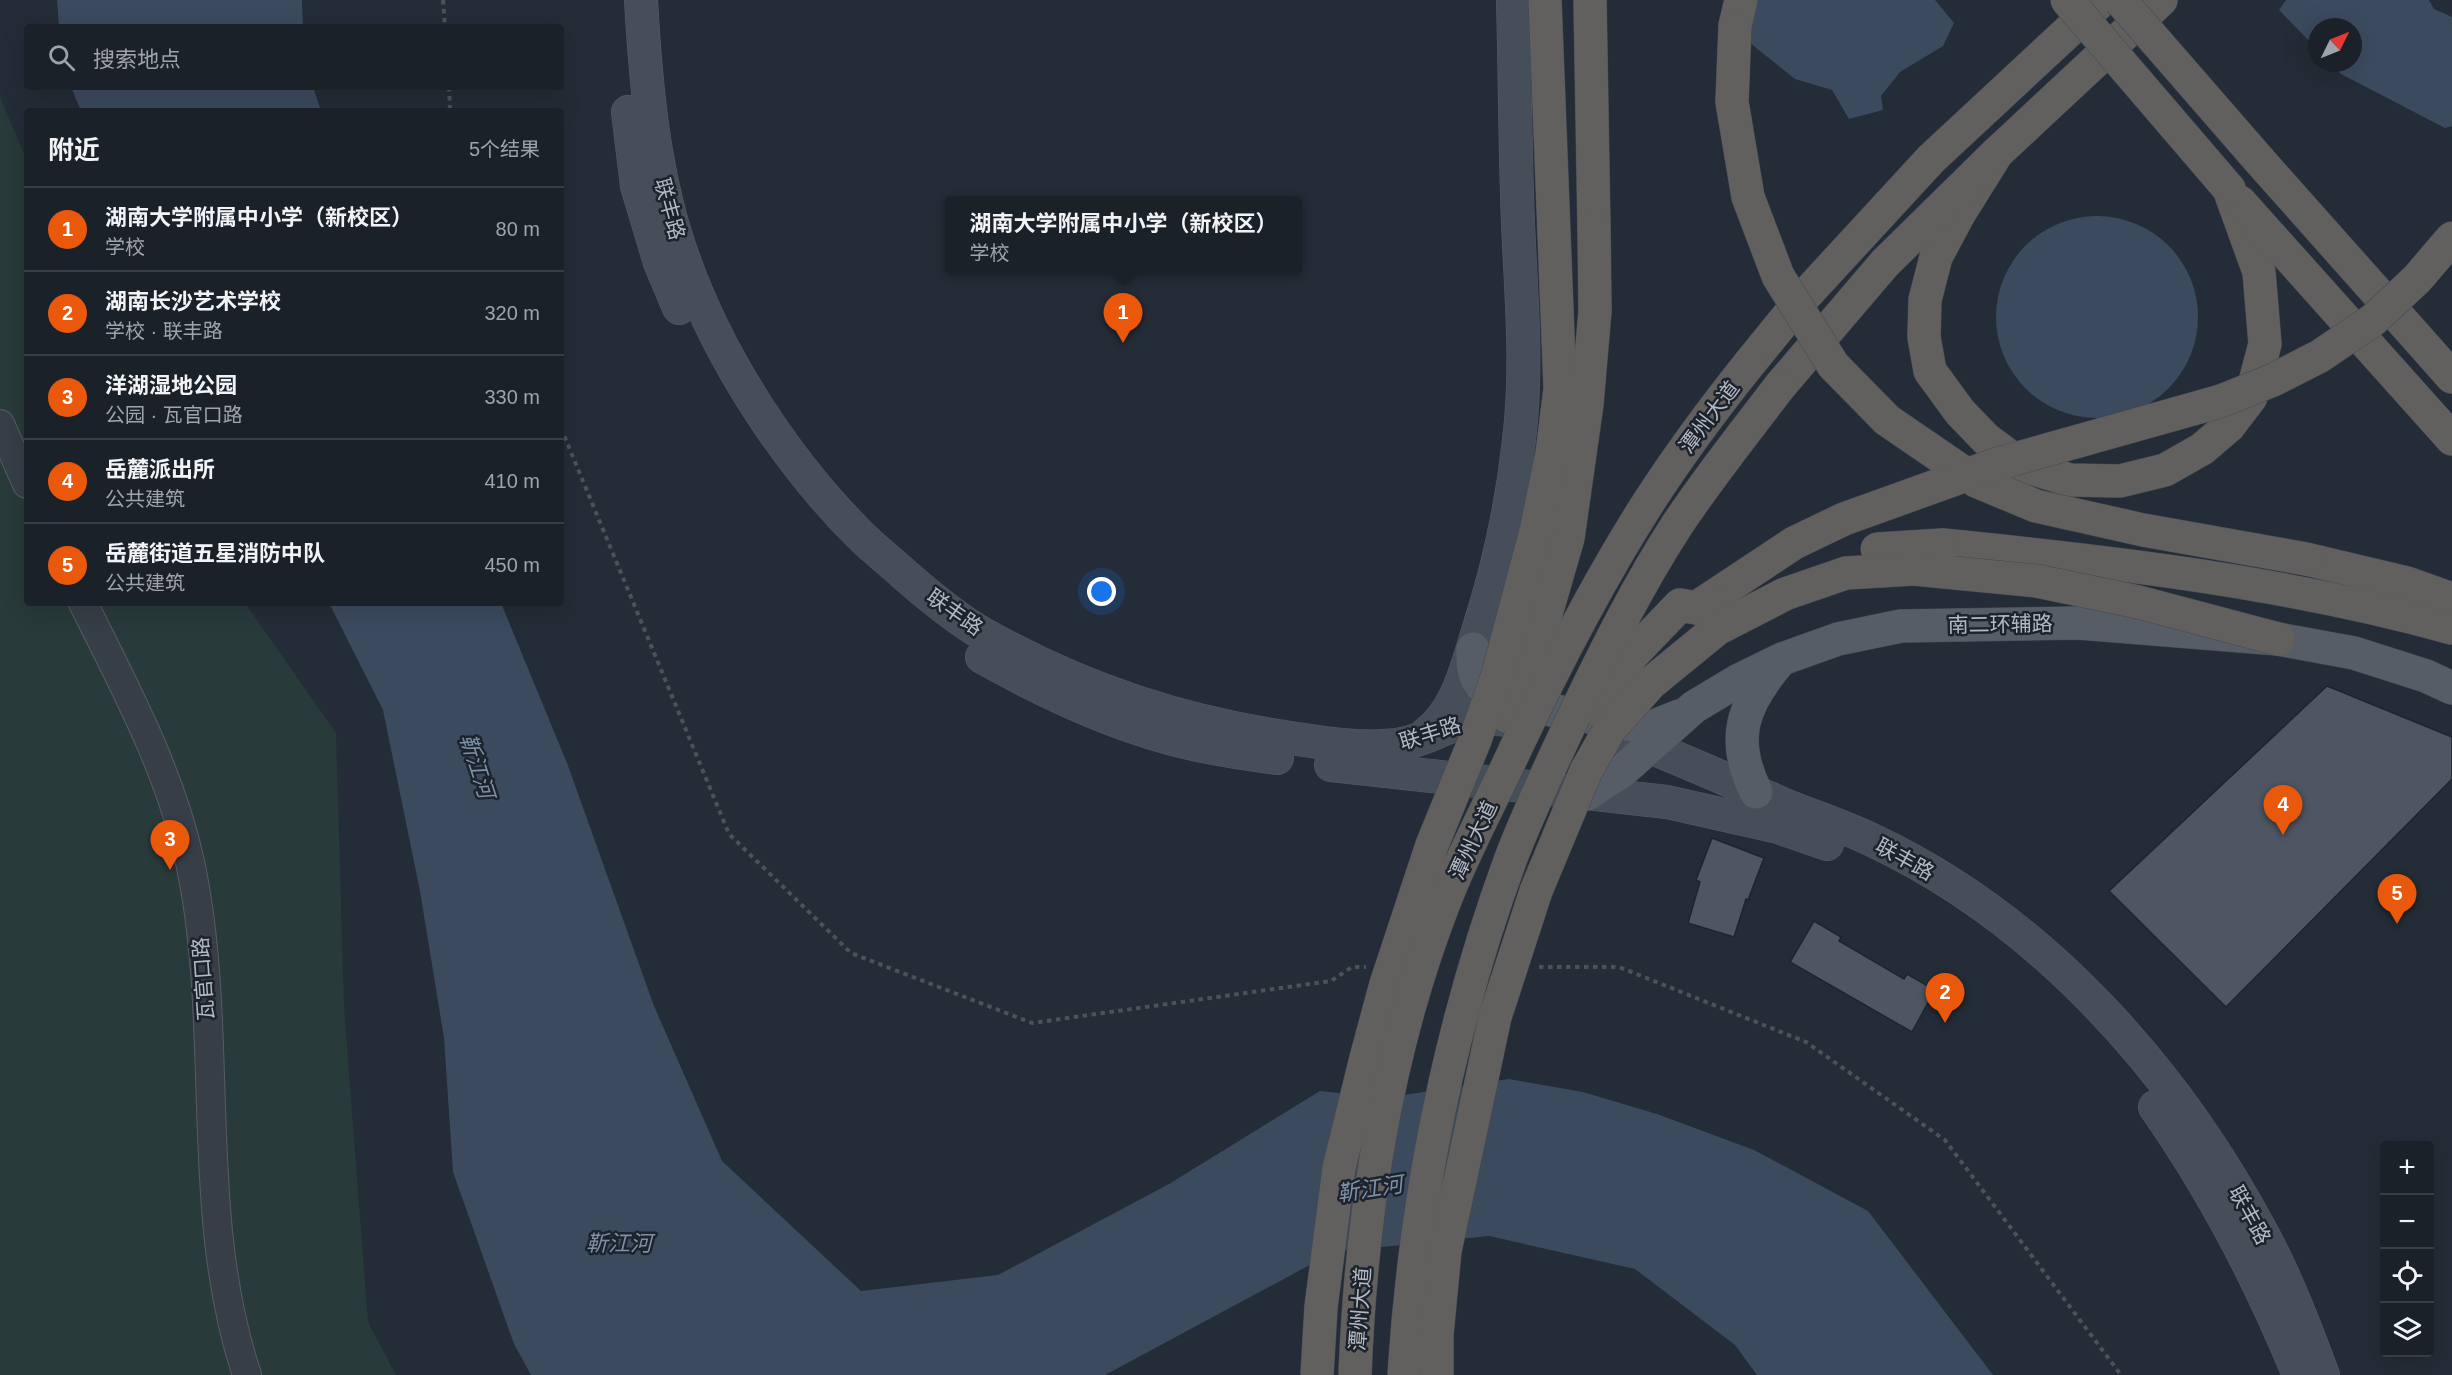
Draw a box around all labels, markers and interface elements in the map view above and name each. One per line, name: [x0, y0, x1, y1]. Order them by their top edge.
north arrow: [2308, 18, 2362, 72]
search box: [24, 24, 564, 90]
icon: search: [45, 41, 78, 74]
text: 搜索地点: [93, 47, 181, 72]
text: 附近: [48, 135, 100, 165]
text: 5个结果: [469, 138, 540, 160]
street label: 联丰路: [651, 176, 689, 242]
popup: [945, 196, 1302, 274]
text: 湖南大学附属中小学（新校区）: [105, 205, 413, 230]
text: 湖南大学附属中小学（新校区）: [969, 211, 1278, 236]
text: 1: [62, 218, 73, 240]
text: 80 m: [496, 218, 540, 240]
text: 学校: [105, 236, 145, 258]
text: 学校: [969, 242, 1009, 264]
text: 湖南长沙艺术学校: [105, 289, 281, 314]
pin: 1: [1104, 294, 1142, 343]
text: 2: [62, 302, 73, 324]
text: 320 m: [484, 302, 540, 324]
text: 学校 · 联丰路: [105, 320, 223, 342]
text: 洋湖湿地公园: [105, 373, 237, 398]
street label: 潭州大道: [1675, 377, 1743, 457]
text: 3: [62, 386, 73, 408]
text: 330 m: [484, 386, 540, 408]
text: 公园 · 瓦官口路: [105, 404, 243, 426]
text: 岳麓派出所: [105, 457, 215, 482]
text: 4: [62, 470, 73, 492]
text: 410 m: [484, 470, 540, 492]
text: 公共建筑: [105, 488, 185, 510]
text: 岳麓街道五星消防中队: [105, 541, 325, 566]
text: 5: [62, 554, 73, 576]
text: 450 m: [484, 554, 540, 576]
text: 公共建筑: [105, 572, 185, 594]
your location: [1087, 577, 1116, 606]
street label: 联丰路: [923, 585, 987, 639]
street label: 南二环辅路: [1947, 612, 2053, 636]
street label: 联丰路: [1397, 713, 1463, 753]
water label: 靳江河: [455, 731, 500, 805]
pin: 4: [2264, 786, 2302, 835]
street label: 潭州大道: [1445, 797, 1501, 883]
pin: 3: [150, 820, 190, 870]
street label: 联丰路: [1872, 834, 1938, 884]
pin: 5: [2378, 874, 2416, 924]
street label: 瓦官口路: [189, 936, 217, 1022]
pin: 2: [1926, 974, 1964, 1023]
map controls: [2380, 1141, 2434, 1357]
button: +: [2380, 1141, 2434, 1195]
water label: 靳江河: [1335, 1171, 1408, 1207]
street label: 联丰路: [2225, 1182, 2275, 1248]
button: −: [2380, 1195, 2434, 1249]
water label: 靳江河: [586, 1231, 656, 1256]
button: locate: [2380, 1249, 2434, 1303]
street label: 潭州大道: [1346, 1266, 1374, 1352]
button: layers: [2380, 1303, 2434, 1357]

